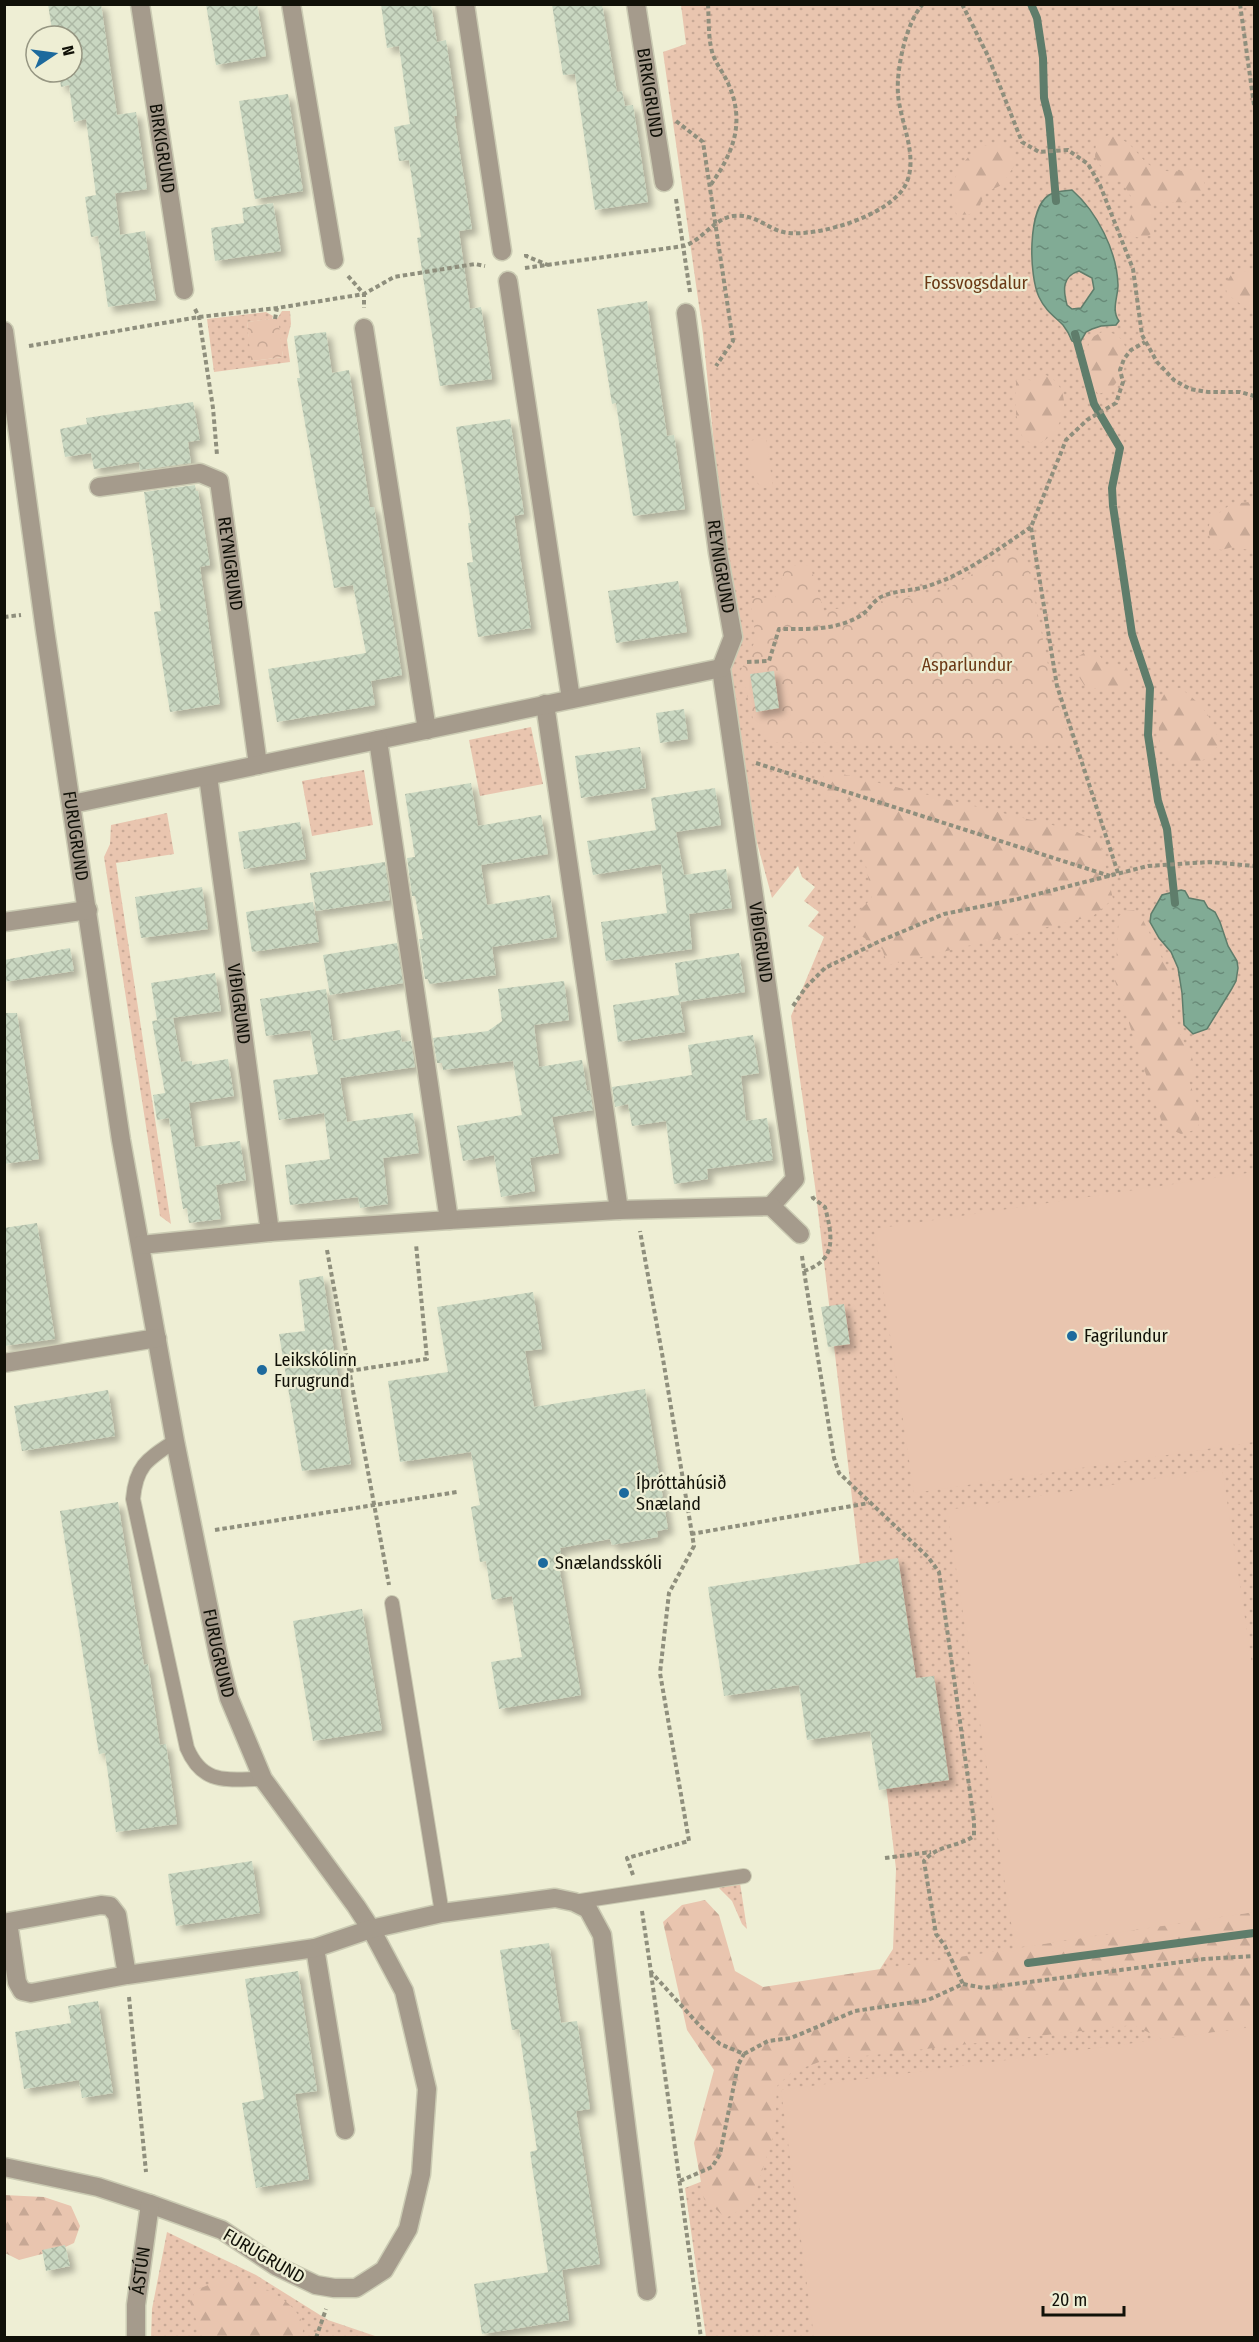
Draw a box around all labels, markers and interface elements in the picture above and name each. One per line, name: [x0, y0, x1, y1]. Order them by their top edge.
north arrow: [24, 24, 84, 84]
text: N: [58, 44, 78, 58]
street label: BIRKIGRUND: [632, 46, 668, 139]
street label: BIRKIGRUND: [144, 102, 180, 195]
park label: Fossvogsdalur: [924, 272, 1029, 294]
street label: REYNIGRUND: [213, 515, 248, 612]
street label: REYNIGRUND: [703, 518, 740, 615]
park label: Asparlundur: [922, 654, 1013, 676]
street label: FURUGRUND: [58, 789, 93, 882]
street label: VÍÐIGRUND: [744, 901, 777, 984]
street label: VÍÐIGRUND: [223, 962, 255, 1046]
place label: Fagrilundur: [1084, 1325, 1168, 1347]
marker: Fagrilundur: [1065, 1329, 1079, 1343]
place label: Leikskólinn Furugrund: [274, 1349, 357, 1392]
marker: Leikskólinn Furugrund: [255, 1363, 269, 1377]
place label: Íþróttahúsið Snæland: [636, 1471, 726, 1515]
marker: Íþróttahúsið Snæland: [617, 1486, 631, 1500]
place label: Snælandsskóli: [555, 1552, 662, 1574]
marker: Snælandsskóli: [536, 1556, 550, 1570]
street label: FURUGRUND: [198, 1607, 240, 1700]
street label: FURUGRUND: [219, 2224, 309, 2288]
street label: ÁSTÚN: [126, 2245, 155, 2296]
scale bar: [1043, 2279, 1124, 2317]
text: 20 m: [1052, 2289, 1087, 2311]

